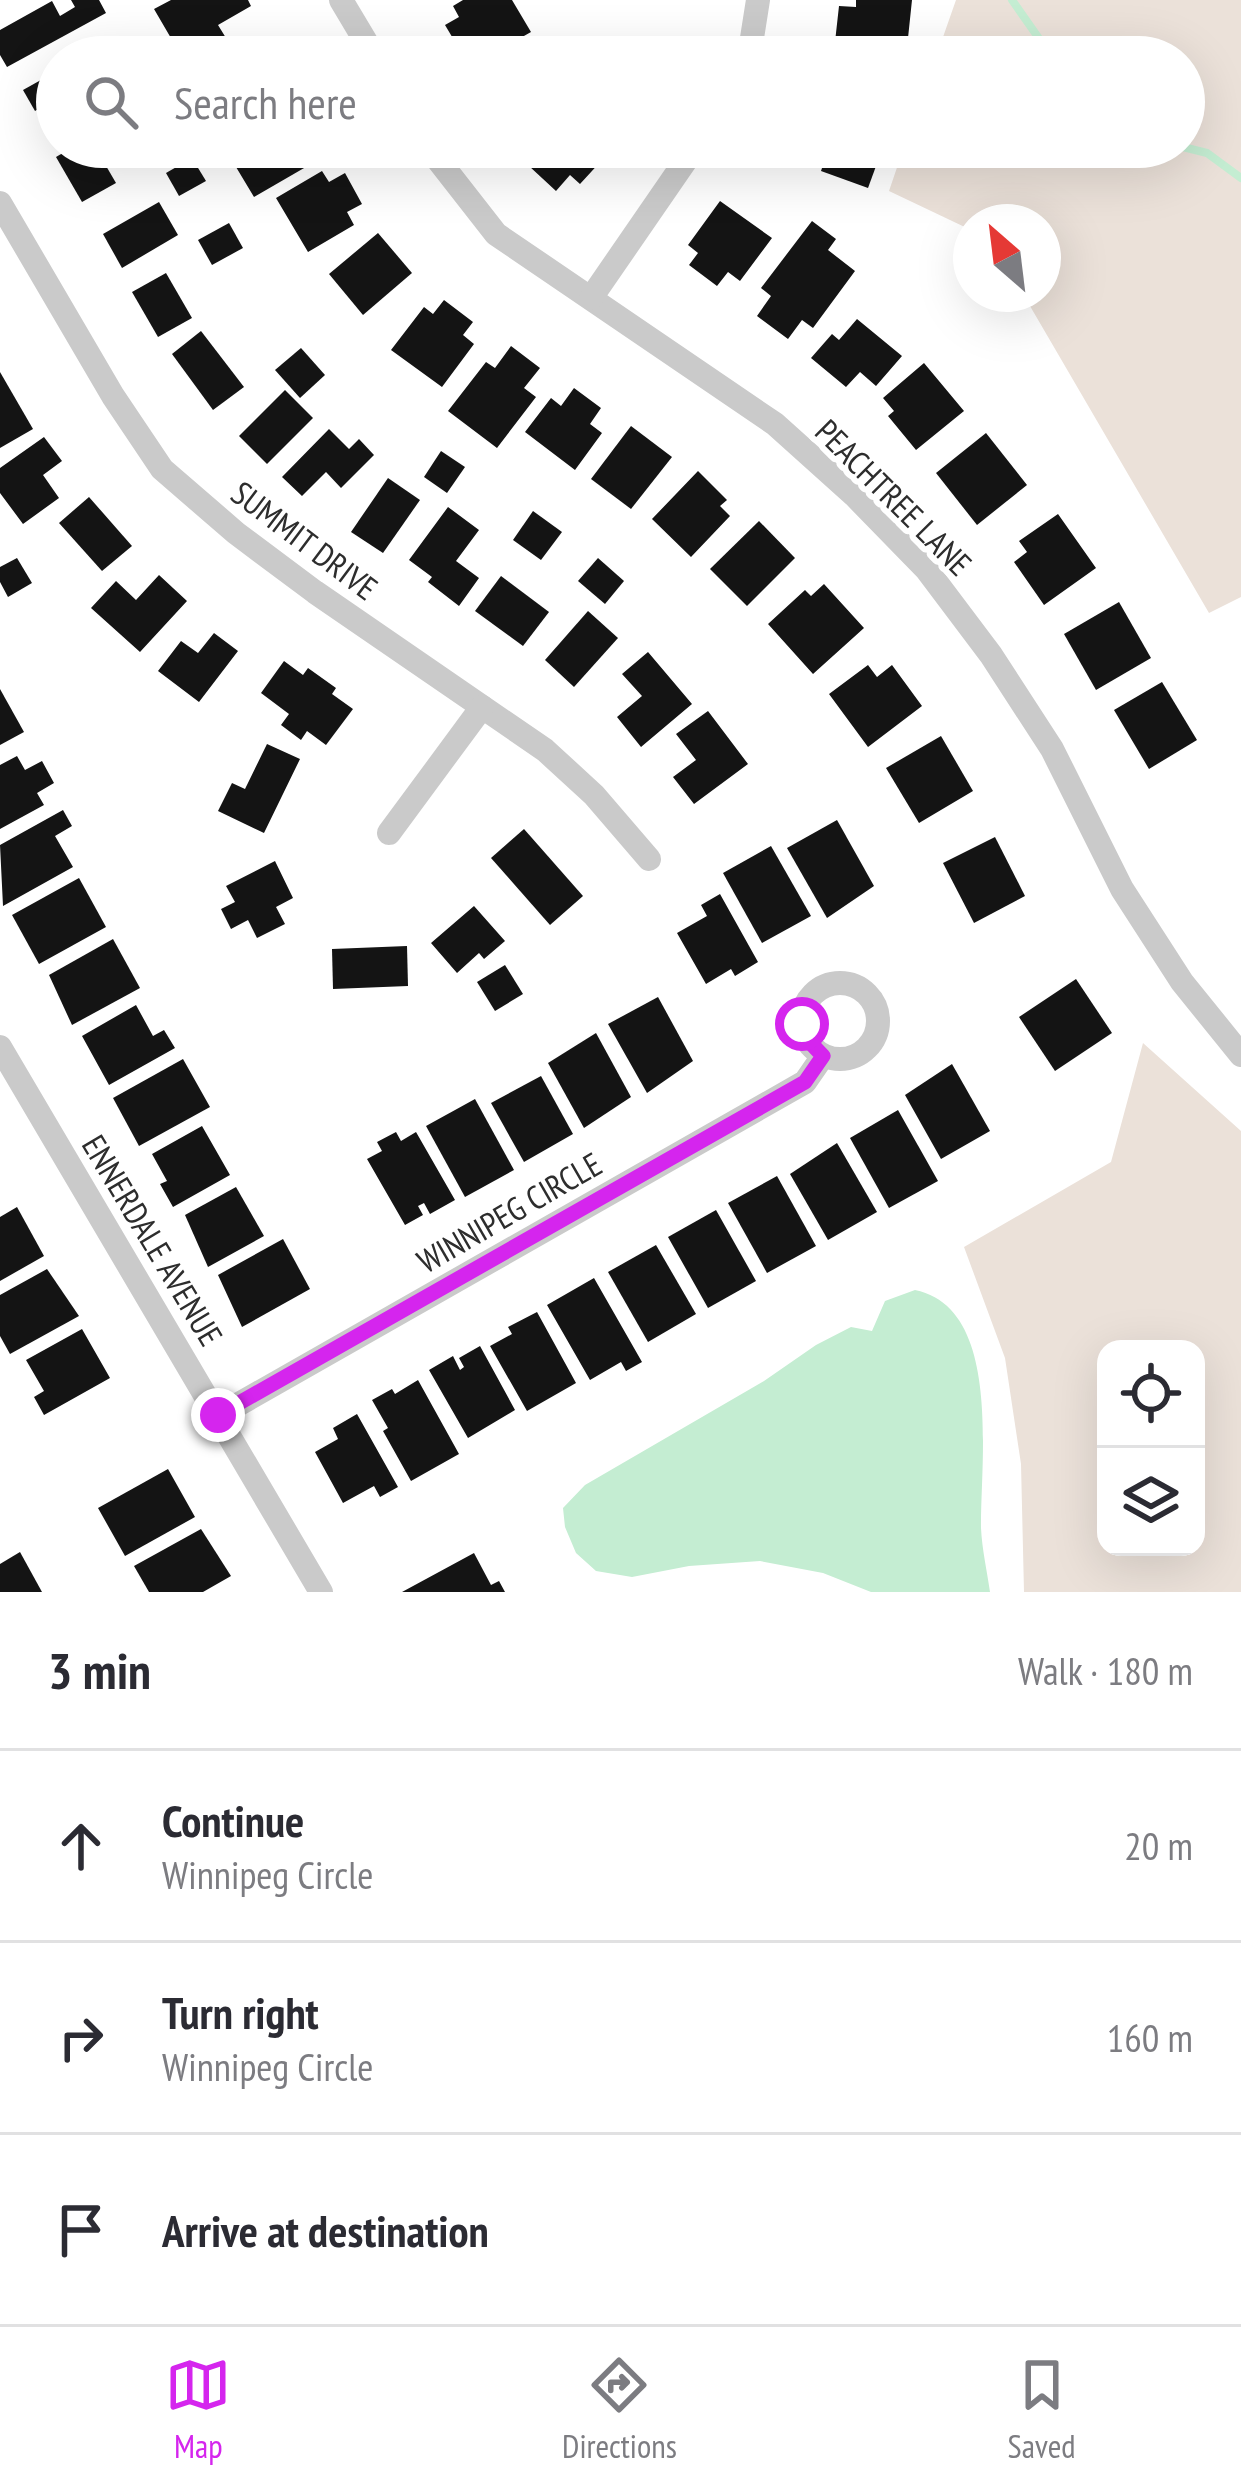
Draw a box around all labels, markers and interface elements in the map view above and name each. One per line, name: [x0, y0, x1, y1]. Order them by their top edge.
search box: [36, 36, 1205, 168]
icon: search: [78, 69, 144, 135]
text: Search here: [174, 73, 357, 131]
north arrow: [953, 204, 1061, 312]
street label: PEACHTREE LANE: [807, 410, 981, 584]
street label: SUMMIT DRIVE: [223, 471, 387, 609]
route start: [775, 997, 829, 1051]
street label: ENNERDALE AVENUE: [73, 1127, 233, 1353]
street label: WINNIPEG CIRCLE: [409, 1142, 609, 1282]
map controls: [1097, 1340, 1205, 1556]
button: locate: [1097, 1340, 1205, 1448]
route end: [191, 1388, 245, 1442]
button: layers: [1097, 1448, 1205, 1556]
text: 3 min: [48, 1637, 151, 1703]
text: Walk · 180 m: [1018, 1645, 1193, 1696]
text: Continue: [162, 1791, 304, 1849]
icon: ahead: [48, 1813, 114, 1879]
text: 20 m: [1124, 1820, 1193, 1871]
text: Winnipeg Circle: [162, 1849, 373, 1900]
text: Turn right: [162, 1983, 319, 2041]
icon: right: [48, 2005, 114, 2071]
text: 160 m: [1107, 2012, 1193, 2063]
text: Winnipeg Circle: [162, 2041, 373, 2092]
icon: arrive: [48, 2197, 114, 2263]
text: Arrive at destination: [162, 2201, 489, 2259]
tab: Map: [165, 2352, 231, 2467]
tab: Directions: [562, 2352, 677, 2467]
tab: Saved: [1008, 2352, 1076, 2467]

